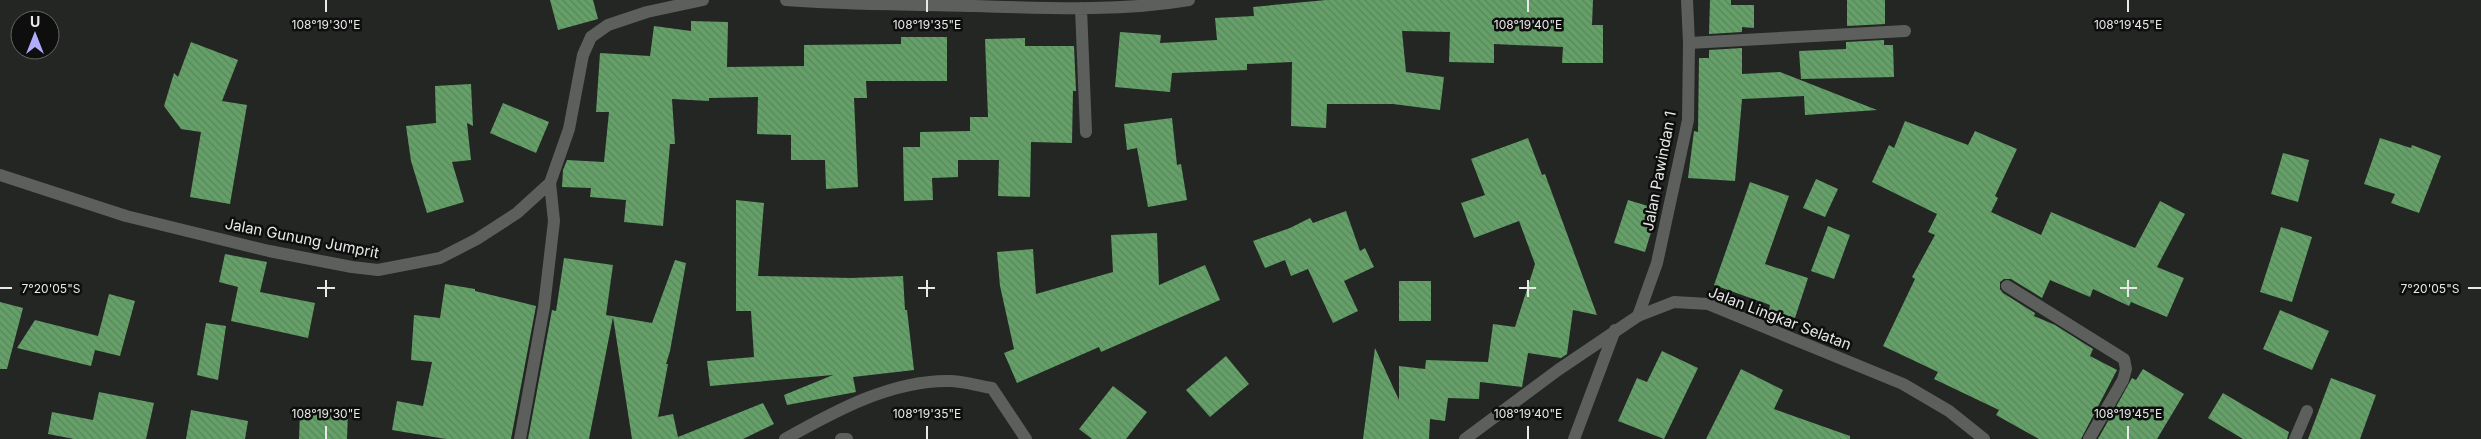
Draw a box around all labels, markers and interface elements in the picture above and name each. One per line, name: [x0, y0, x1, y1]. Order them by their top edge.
north arrow: [10, 10, 60, 60]
text: U: [30, 13, 40, 30]
text: 108°19'30"E: [292, 17, 360, 32]
text: 108°19'35"E: [893, 17, 961, 32]
text: 108°19'40"E: [1494, 17, 1562, 32]
text: 108°19'45"E: [2094, 17, 2162, 32]
street label: Jalan Pawindan 1: [1638, 109, 1680, 233]
street label: Jalan Gunung Jumprit: [223, 214, 381, 262]
text: 7°20'05"S: [22, 281, 81, 296]
text: 7°20'05"S: [2401, 281, 2460, 296]
street label: Jalan Lingkar Selatan: [1706, 282, 1854, 354]
text: 108°19'30"E: [292, 406, 360, 421]
text: 108°19'35"E: [893, 406, 961, 421]
text: 108°19'40"E: [1494, 406, 1562, 421]
text: 108°19'45"E: [2094, 406, 2162, 421]

